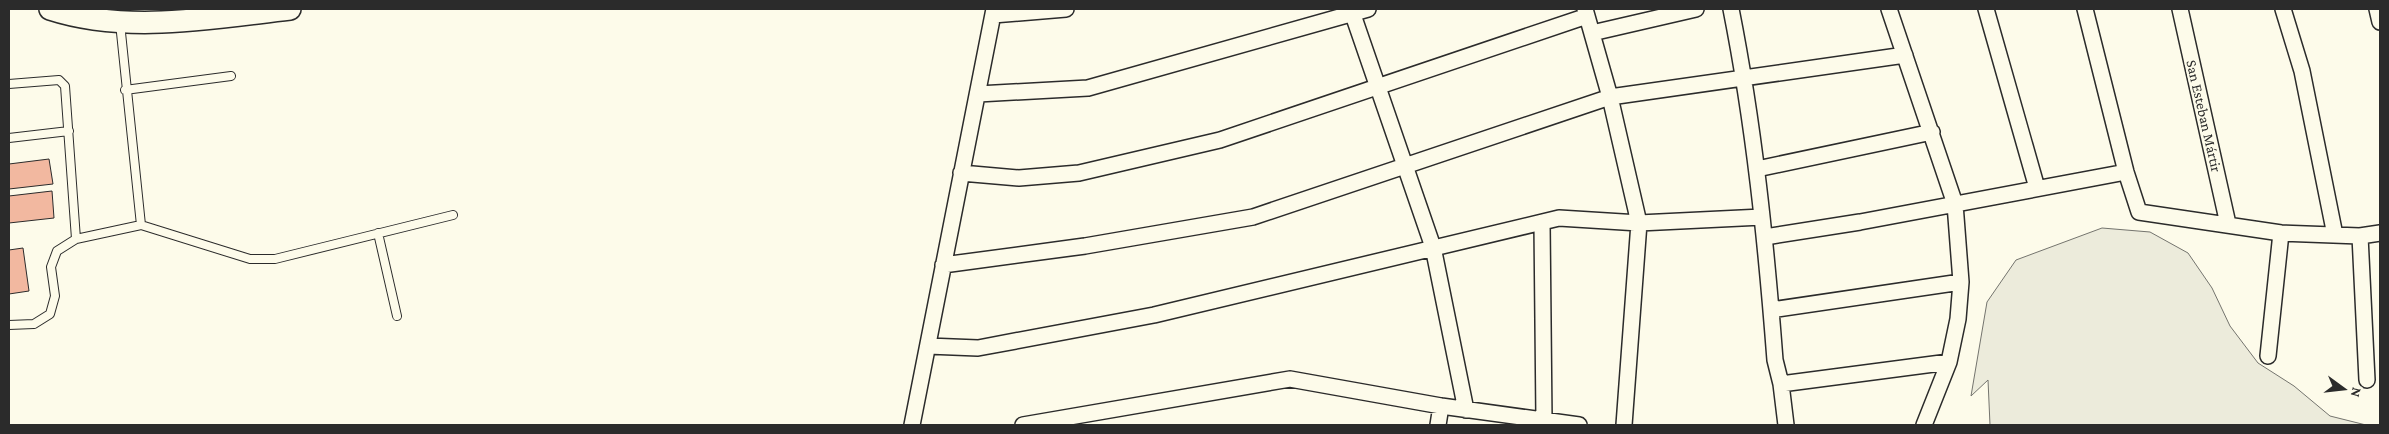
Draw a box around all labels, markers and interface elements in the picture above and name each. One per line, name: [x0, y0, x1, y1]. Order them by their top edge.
street label: San Esteban Mártir: [2183, 58, 2225, 174]
north arrow: [2319, 364, 2369, 414]
text: N: [2347, 386, 2366, 399]

